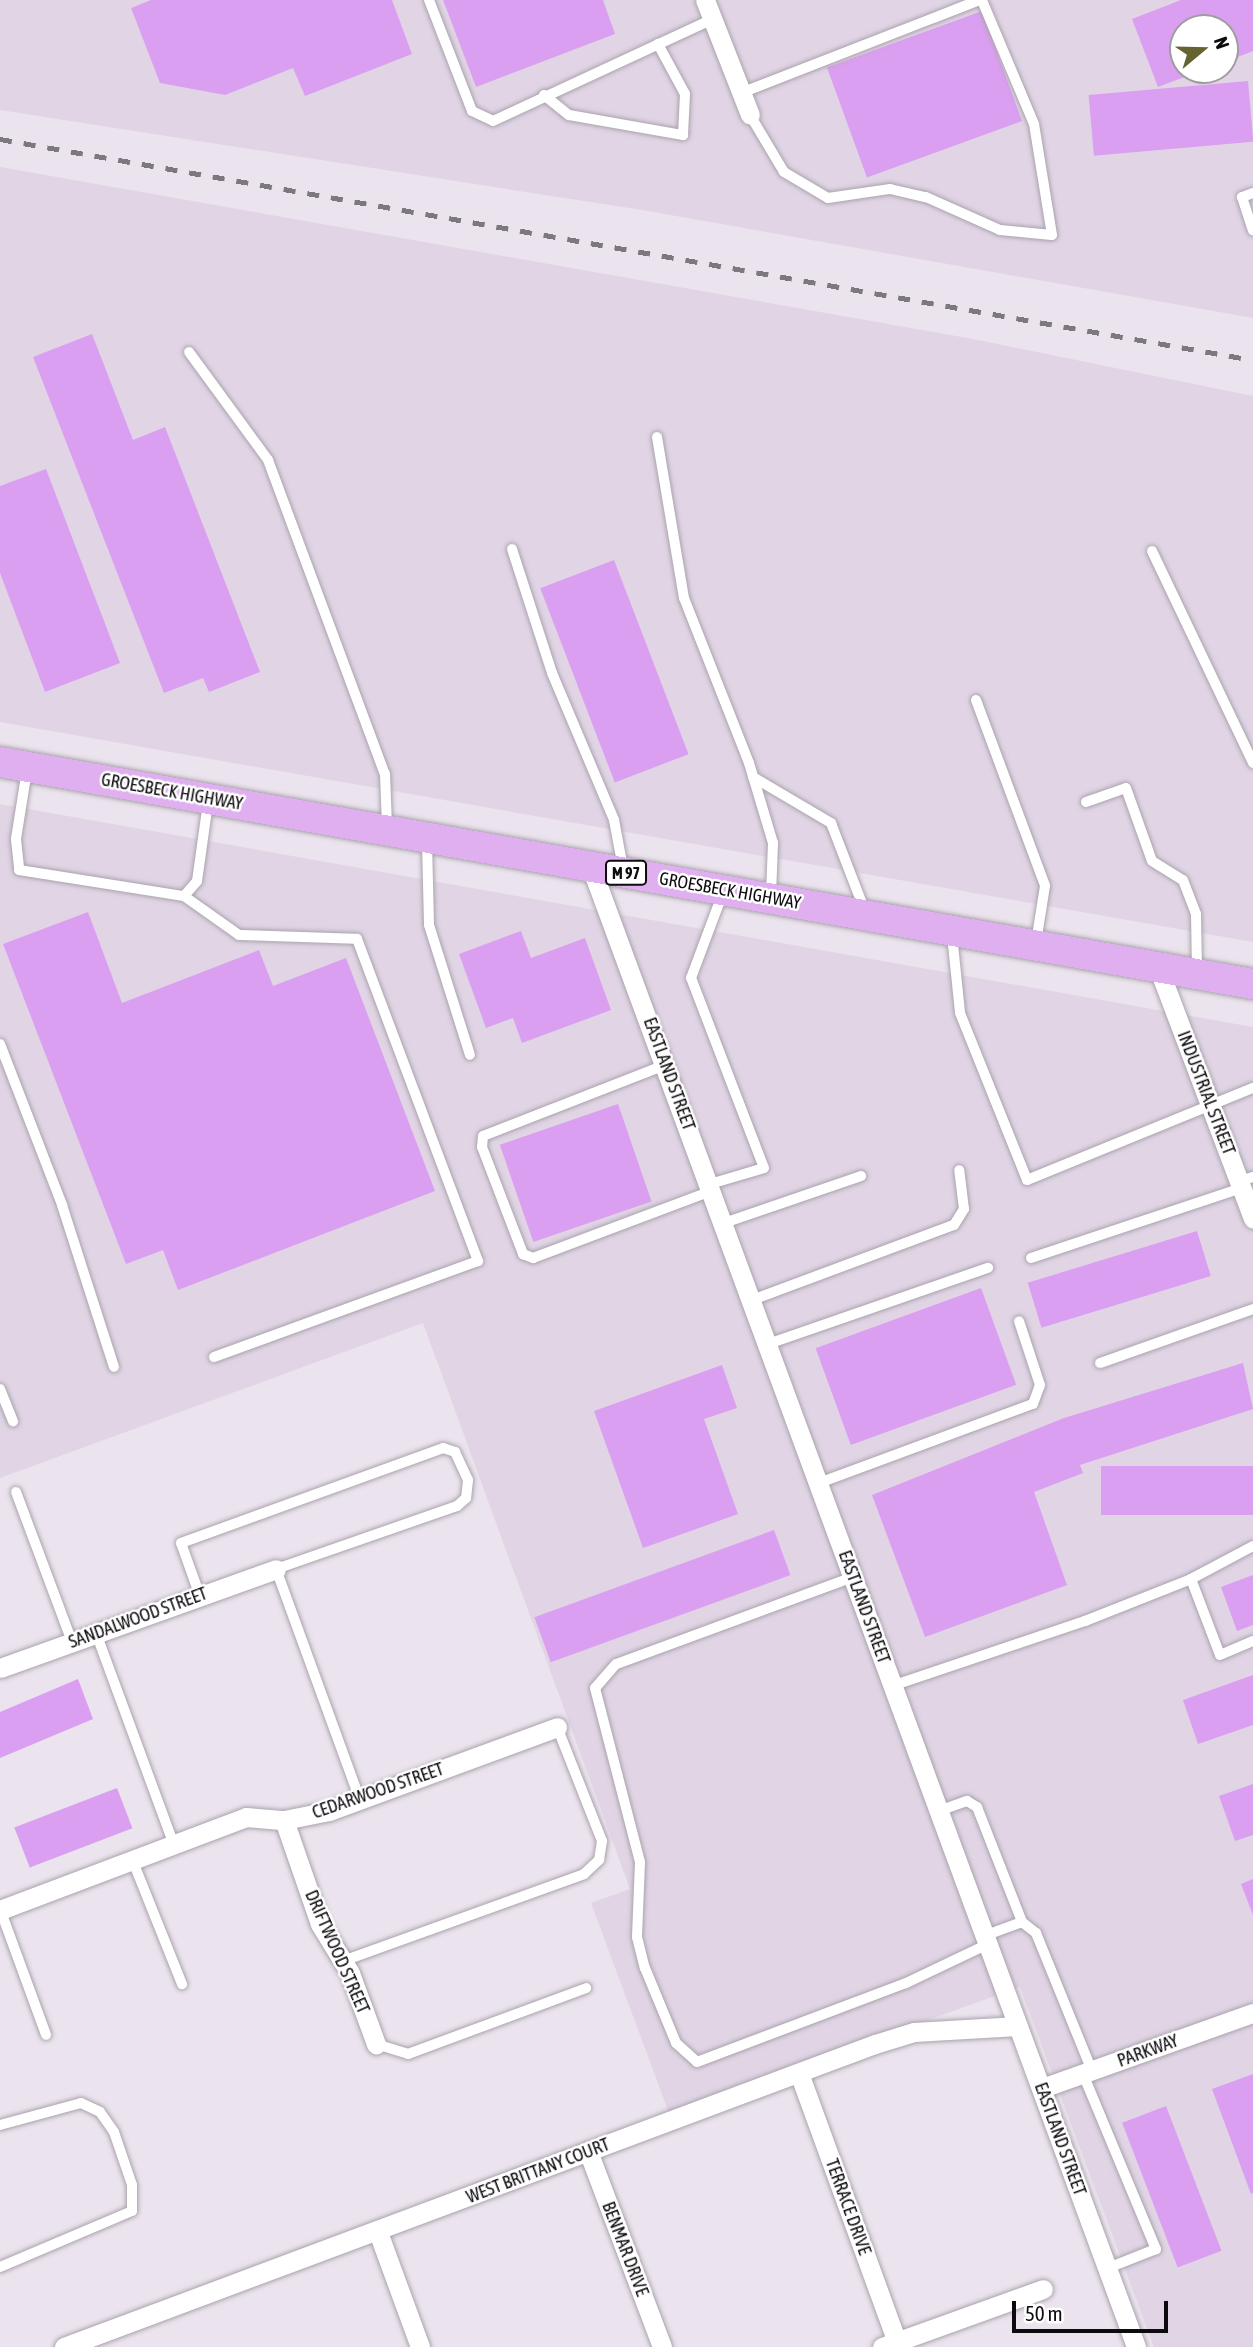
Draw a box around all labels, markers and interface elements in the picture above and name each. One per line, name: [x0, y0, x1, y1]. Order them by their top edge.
north arrow: [1169, 14, 1239, 84]
text: N: [1210, 34, 1234, 52]
street label: GROESBECK HIGHWAY: [100, 769, 244, 815]
road number: M 97: [605, 860, 647, 886]
street label: GROESBECK HIGHWAY: [658, 868, 802, 914]
street label: EASTLAND STREET: [639, 1015, 699, 1133]
street label: INDUSTRIAL STREET: [1172, 1028, 1240, 1158]
street label: EASTLAND STREET: [834, 1548, 894, 1666]
street label: SANDALWOOD STREET: [66, 1583, 210, 1653]
street label: CEDARWOOD STREET: [309, 1758, 447, 1824]
street label: DRIFTWOOD STREET: [300, 1887, 374, 2017]
street label: PARKWAY: [1115, 2030, 1181, 2072]
street label: EASTLAND STREET: [1030, 2080, 1090, 2198]
street label: WEST BRITTANY COURT: [463, 2134, 613, 2208]
street label: TERRACE DRIVE: [821, 2156, 875, 2258]
street label: BENMAR DRIVE: [597, 2199, 653, 2299]
scale bar: [1015, 2288, 1171, 2332]
text: 50 m: [1025, 2301, 1063, 2325]

